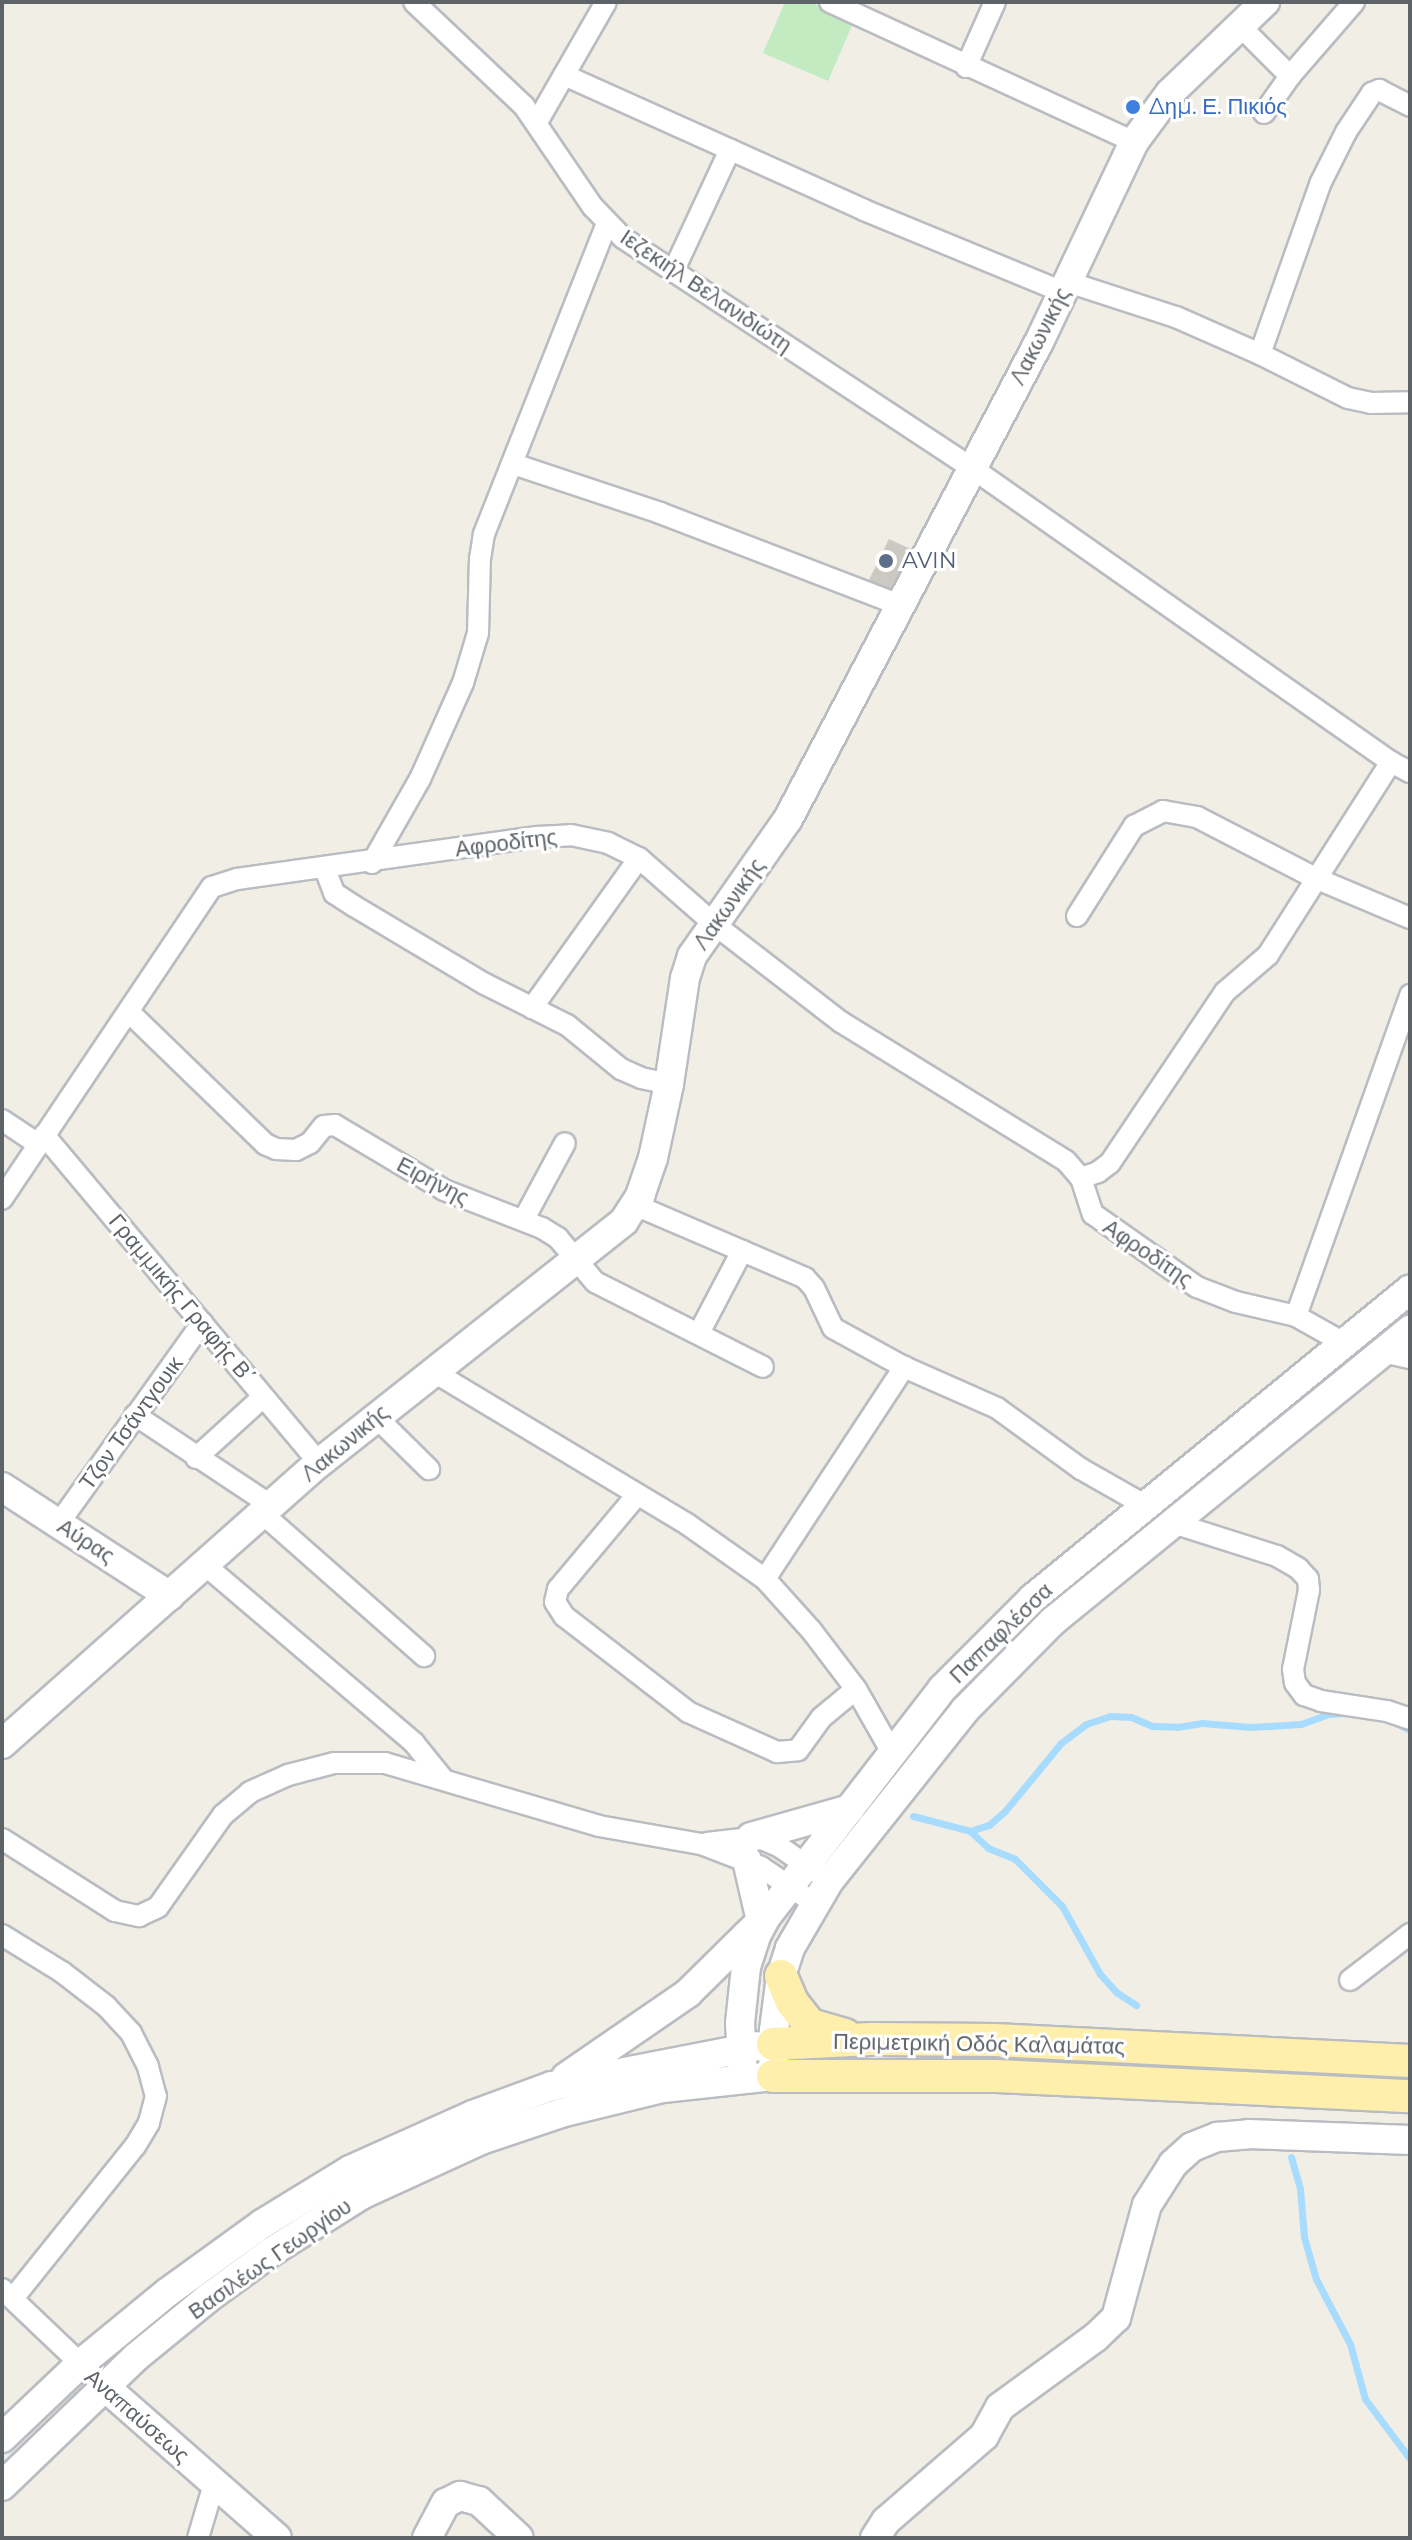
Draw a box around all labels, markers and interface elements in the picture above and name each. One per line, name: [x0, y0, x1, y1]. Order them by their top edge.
place label: Δημ. Ε. Πικιός: [1149, 94, 1287, 120]
marker: Δημ. Ε. Πικιός: [1124, 98, 1142, 116]
street label: Ιεζεκιήλ Βελανιδιώτη: [615, 224, 797, 358]
street label: Λακωνικής: [1004, 283, 1076, 389]
place label: AVIN: [902, 548, 957, 574]
marker: AVIN: [877, 552, 895, 570]
street label: Αφροδίτης: [454, 824, 558, 862]
street label: Λακωνικής: [688, 853, 770, 955]
street label: Ειρήνης: [392, 1151, 474, 1211]
street label: Γραμμικής Γραφής Β΄: [103, 1209, 261, 1389]
street label: Αφροδίτης: [1098, 1213, 1198, 1293]
street label: Τζον Τσάντγουικ: [74, 1351, 188, 1495]
street label: Λακωνικής: [296, 1399, 394, 1487]
street label: Αύρας: [53, 1513, 119, 1569]
street label: Παπαφλέσσα: [944, 1577, 1058, 1689]
street label: Περιμετρική Οδός Καλαμάτας: [833, 2028, 1125, 2060]
street label: Βασιλέως Γεωργίου: [183, 2193, 357, 2325]
street label: Αναπαύσεως: [79, 2363, 195, 2469]

